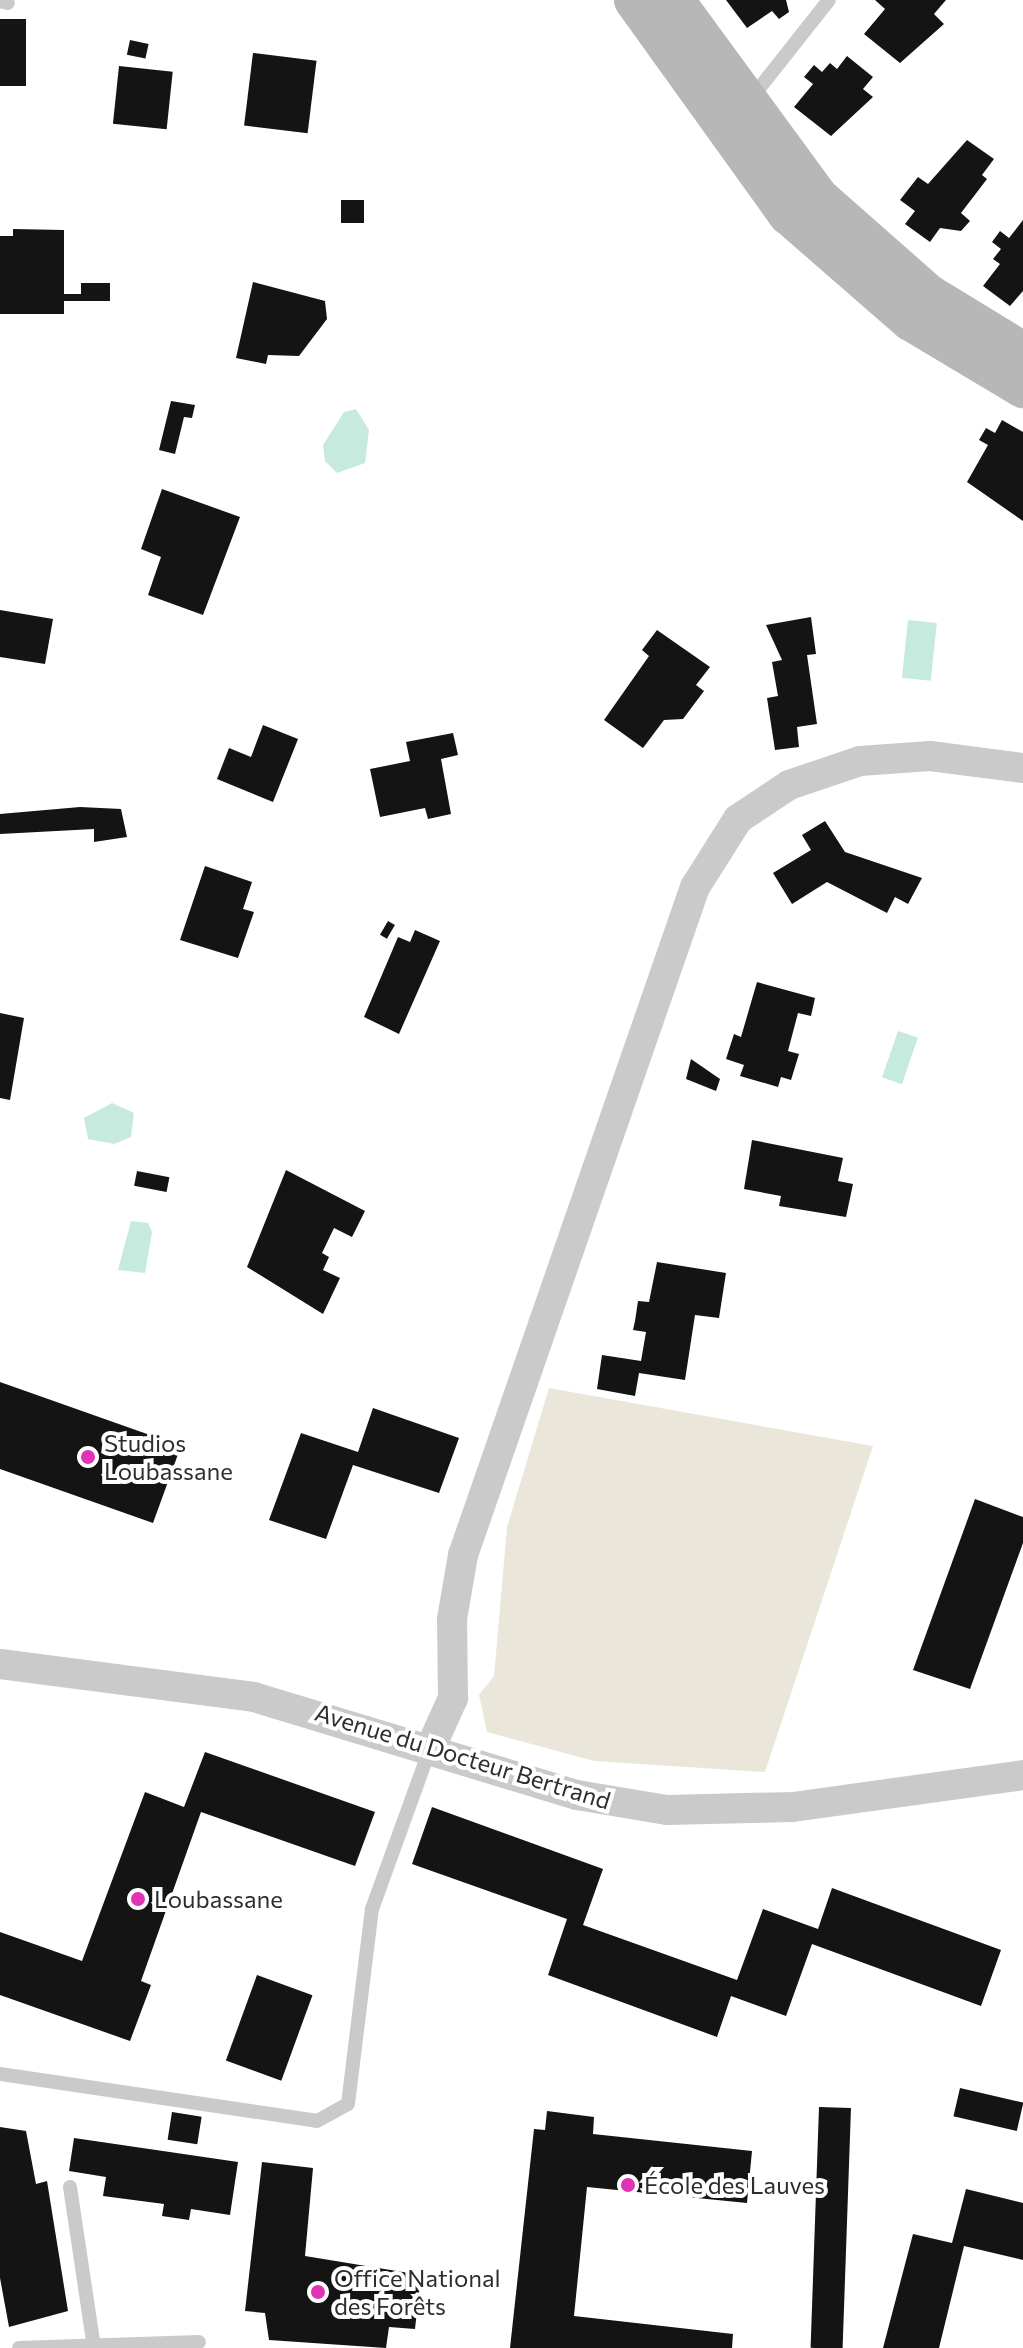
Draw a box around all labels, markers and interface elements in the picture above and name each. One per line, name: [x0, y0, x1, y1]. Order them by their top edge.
place label: Studios Loubassane: [104, 1429, 233, 1485]
marker: Studios Loubassane: [79, 1448, 97, 1466]
street label: Avenue du Docteur Bertrand: [312, 1697, 614, 1815]
place label: Loubassane: [154, 1885, 283, 1913]
marker: Loubassane: [129, 1890, 147, 1908]
place label: École des Lauves: [644, 2171, 825, 2199]
marker: École des Lauves: [619, 2176, 637, 2194]
place label: Office National des Forêts: [334, 2264, 501, 2320]
marker: Office National des Forêts: [309, 2283, 327, 2301]

